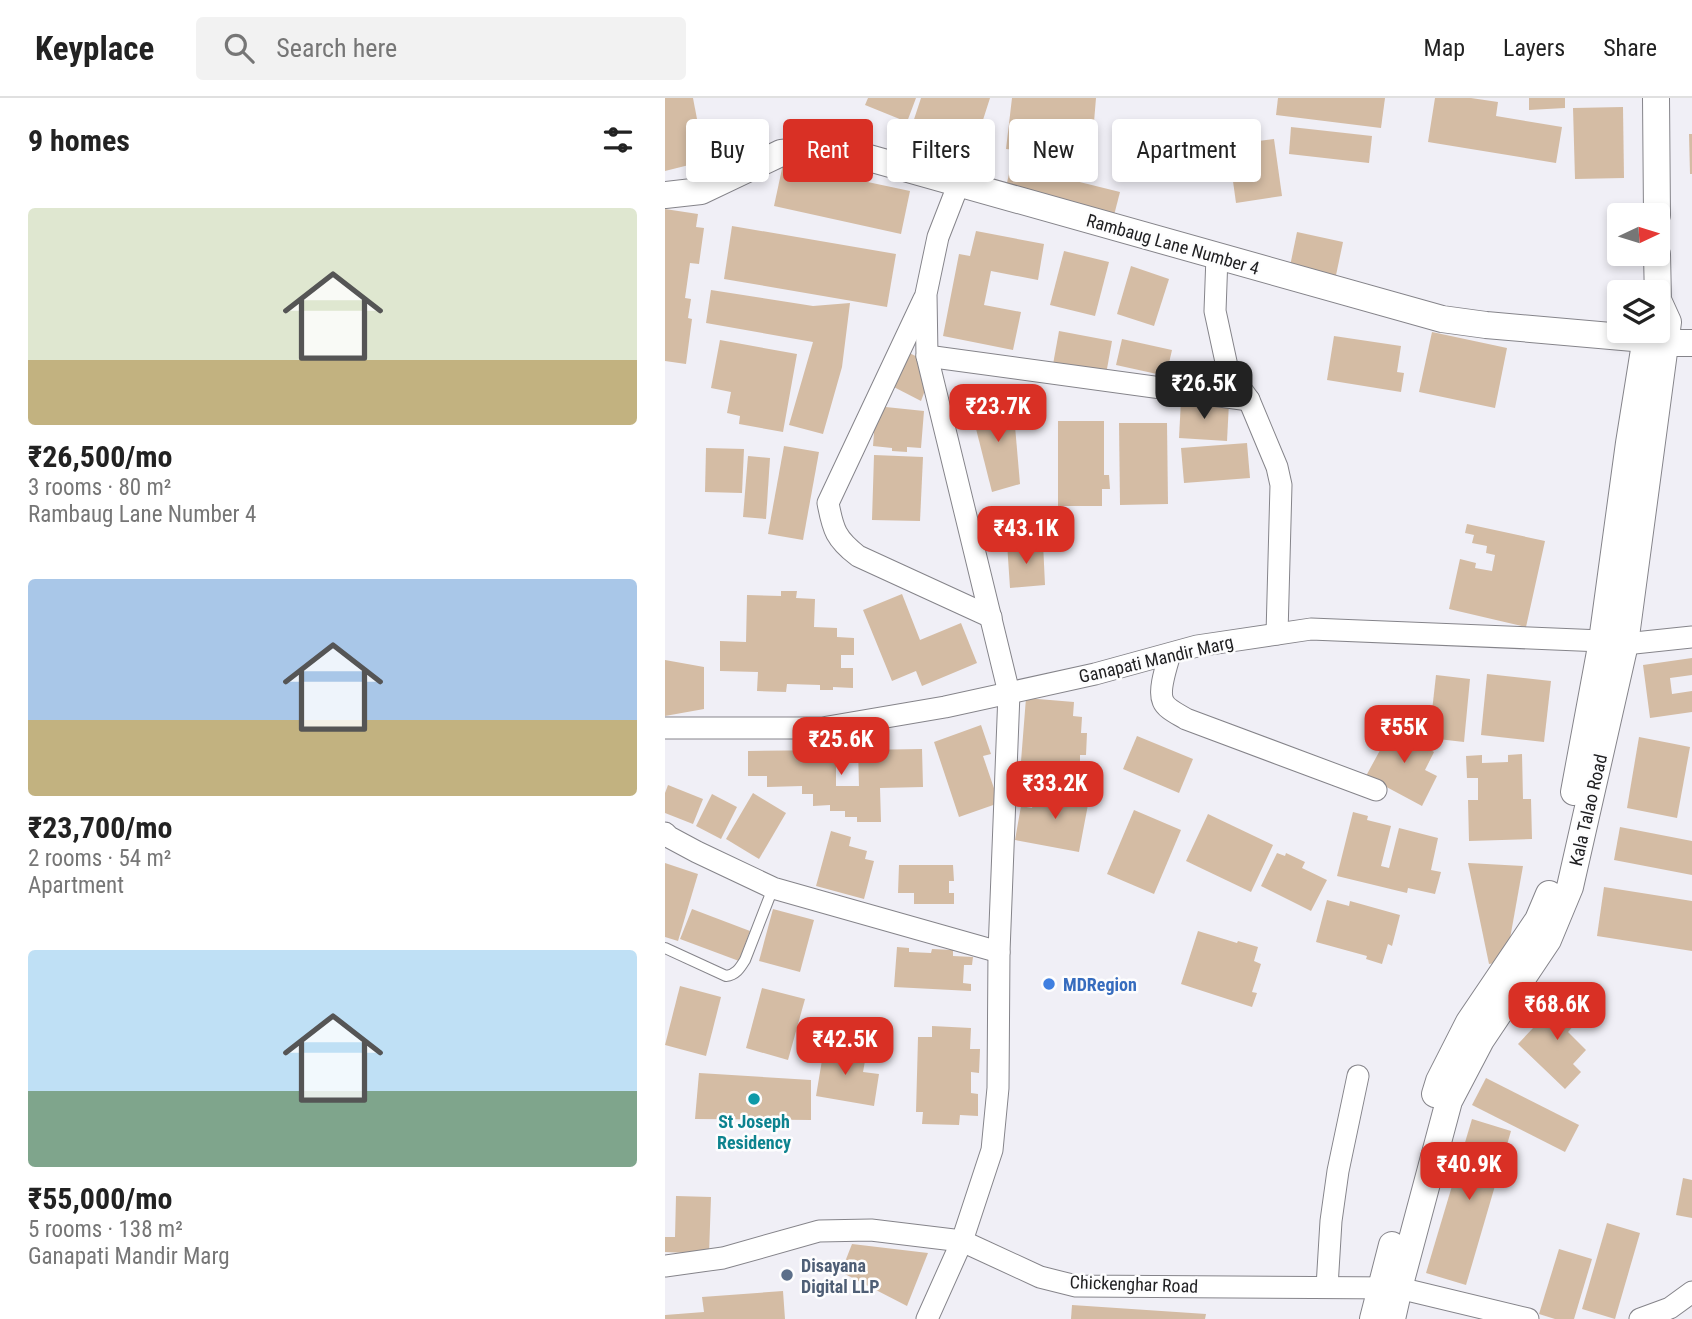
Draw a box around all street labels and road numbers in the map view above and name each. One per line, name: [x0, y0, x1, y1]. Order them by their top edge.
street label: Rambaug Lane Number 4: [1084, 209, 1262, 279]
street label: Ganapati Mandir Marg: [1077, 631, 1235, 687]
street label: Kala Talao Road: [1565, 752, 1611, 868]
street label: Chickenghar Road: [1069, 1271, 1199, 1297]

